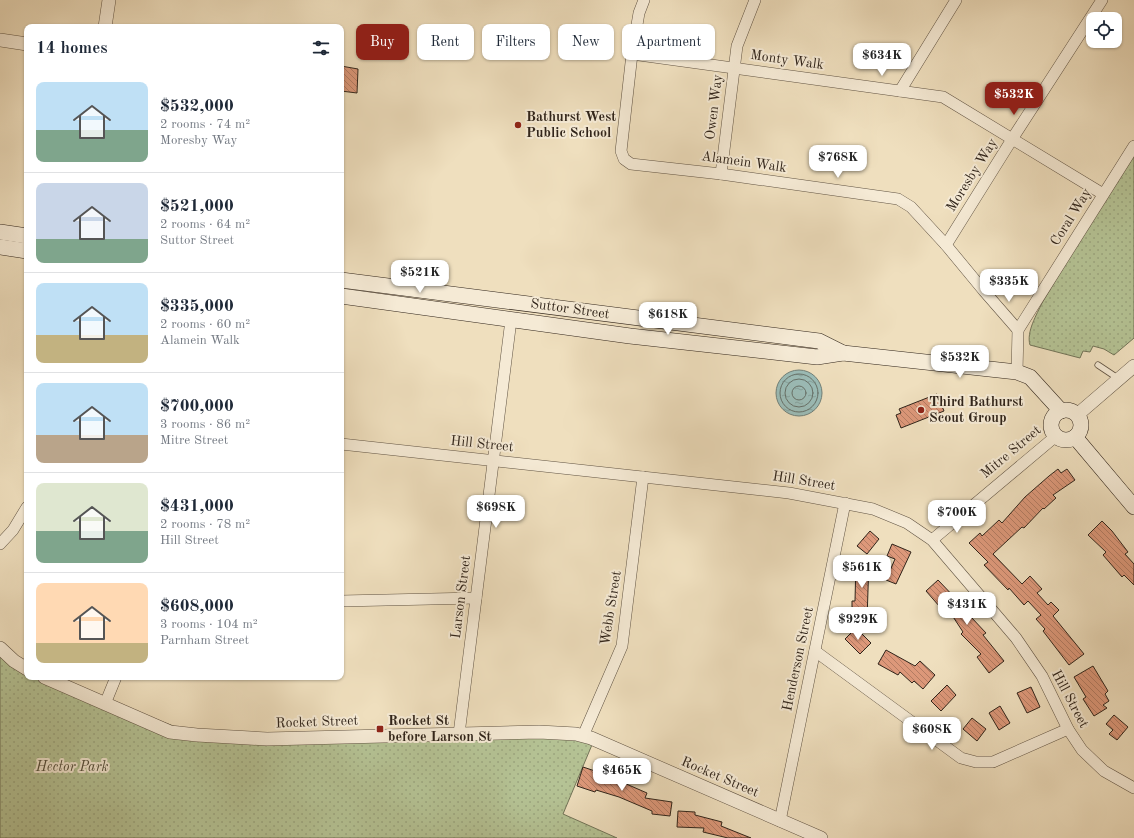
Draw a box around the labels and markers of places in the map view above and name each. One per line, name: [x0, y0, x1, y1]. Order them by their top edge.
pin: $634K: [854, 43, 910, 77]
pin: $532K: [986, 82, 1042, 116]
place label: Bathurst West Public School: [526, 110, 616, 140]
marker: Bathurst West Public School: [513, 120, 523, 130]
pin: $768K: [810, 145, 866, 179]
pin: $521K: [392, 260, 448, 294]
pin: $335K: [981, 269, 1037, 303]
pin: $618K: [640, 302, 696, 336]
pin: $532K: [932, 345, 988, 379]
place label: Third Bathurst Scout Group: [929, 395, 1023, 425]
marker: Third Bathurst Scout Group: [916, 405, 926, 415]
pin: $698K: [468, 495, 524, 529]
pin: $700K: [929, 500, 985, 534]
pin: $561K: [834, 555, 890, 589]
pin: $431K: [939, 592, 995, 626]
pin: $929K: [830, 607, 886, 641]
place label: Rocket St before Larson St: [388, 714, 492, 744]
pin: $608K: [904, 717, 960, 751]
marker: Rocket St before Larson St: [375, 724, 385, 734]
pin: $465K: [594, 758, 650, 792]

